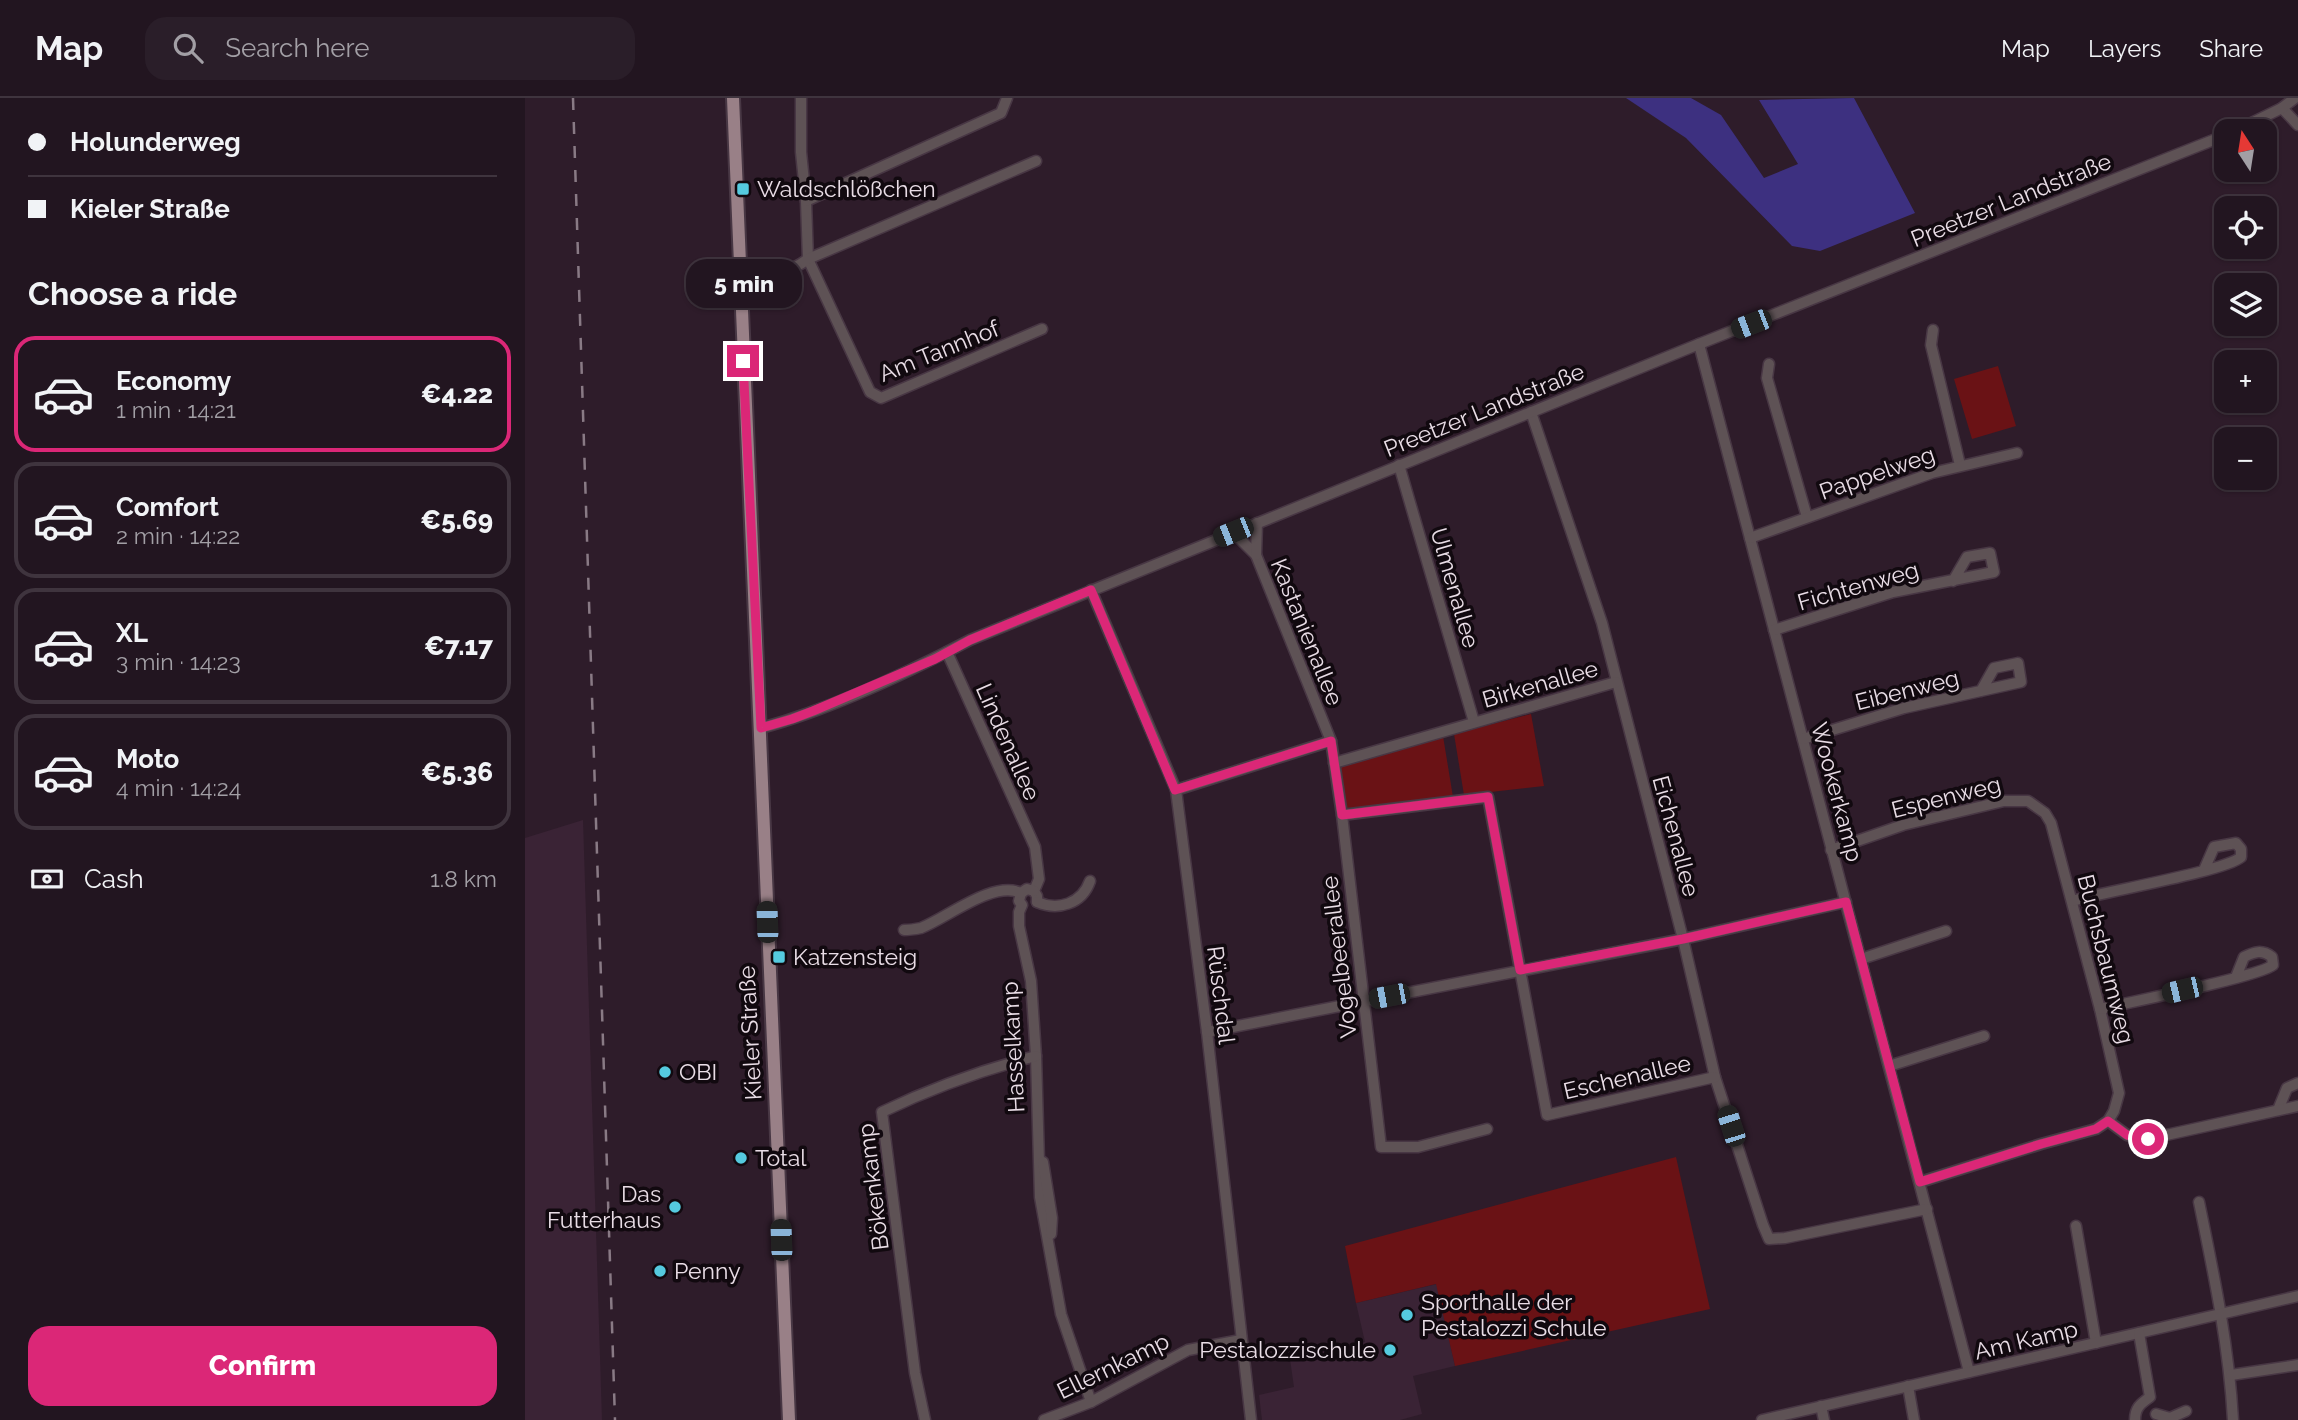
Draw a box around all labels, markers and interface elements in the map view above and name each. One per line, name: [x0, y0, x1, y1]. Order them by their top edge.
search box: [145, 17, 635, 80]
text: Map: [35, 29, 103, 68]
icon: search: [169, 29, 207, 67]
text: Search here: [225, 33, 370, 63]
text: Map: [2001, 34, 2050, 63]
text: Layers: [2088, 34, 2161, 63]
text: Share: [2199, 34, 2263, 63]
north arrow: [2214, 119, 2277, 182]
map controls: [2214, 119, 2277, 490]
text: Holunderweg: [70, 127, 241, 157]
street label: Preetzer Landstraße: [1907, 147, 2115, 252]
place label: Waldschlößchen: [757, 175, 936, 202]
marker: Waldschlößchen: [735, 181, 751, 197]
text: Kieler Straße: [70, 194, 230, 224]
button: locate: [2214, 196, 2277, 259]
callout: 5 min: [685, 260, 801, 308]
text: 5 min: [714, 270, 774, 297]
button: layers: [2214, 273, 2277, 336]
text: Choose a ride: [28, 275, 237, 312]
car: [1728, 307, 1775, 341]
street label: Am Tannhof: [875, 314, 1004, 387]
route end: [727, 345, 759, 377]
button: +: [2214, 350, 2277, 413]
street label: Preetzer Landstraße: [1380, 357, 1588, 462]
icon: car: [32, 363, 95, 426]
text: Economy: [116, 366, 231, 396]
text: €4.22: [421, 379, 493, 409]
text: 1 min · 14:21: [116, 396, 236, 423]
button: −: [2214, 427, 2277, 490]
street label: Pappelweg: [1815, 440, 1938, 505]
icon: car: [32, 489, 95, 552]
text: Comfort: [116, 492, 219, 522]
text: €5.69: [420, 505, 493, 535]
car: [1210, 514, 1257, 550]
text: 2 min · 14:22: [116, 522, 240, 549]
street label: Ulmenallee: [1425, 525, 1485, 651]
street label: Kastanienallee: [1266, 554, 1349, 709]
street label: Fichtenweg: [1794, 555, 1921, 616]
icon: car: [32, 615, 95, 678]
text: XL: [116, 618, 148, 648]
text: €7.17: [424, 631, 493, 661]
text: 3 min · 14:23: [116, 648, 241, 675]
street label: Birkenallee: [1479, 654, 1601, 713]
street label: Eibenweg: [1852, 664, 1962, 715]
street label: Lindenallee: [971, 679, 1046, 804]
street label: Wookerkamp: [1806, 719, 1869, 864]
icon: car: [32, 741, 95, 804]
text: Moto: [116, 744, 179, 774]
text: €5.36: [421, 757, 493, 787]
street label: Espenweg: [1888, 770, 2003, 823]
street label: Eichenallee: [1647, 772, 1706, 899]
text: 4 min · 14:24: [116, 774, 241, 801]
icon: cash: [28, 860, 66, 898]
text: Cash: [84, 864, 144, 894]
text: 1.8 km: [430, 865, 497, 892]
street label: Buchsbaumweg: [2072, 871, 2141, 1046]
street label: Vogelbeerallee: [1315, 875, 1362, 1040]
car: [756, 901, 779, 943]
place label: Katzensteig: [793, 943, 917, 970]
street label: Rüschdal: [1202, 944, 1241, 1046]
marker: Katzensteig: [771, 949, 787, 965]
street label: Kieler Straße: [732, 965, 767, 1101]
car: [2160, 975, 2205, 1005]
street label: Hasselkamp: [996, 981, 1029, 1113]
car: [1367, 982, 1412, 1010]
street label: Eschenallee: [1560, 1049, 1693, 1104]
place label: OBI: [679, 1058, 717, 1085]
marker: OBI: [657, 1064, 673, 1080]
car: [1715, 1103, 1748, 1149]
street label: Bökenkamp: [851, 1122, 894, 1252]
route start: [2132, 1123, 2164, 1155]
place label: Total: [755, 1144, 807, 1171]
marker: Total: [733, 1150, 749, 1166]
place label: Das Futterhaus: [547, 1180, 661, 1233]
marker: Das Futterhaus: [667, 1199, 683, 1215]
car: [770, 1219, 793, 1261]
place label: Penny: [674, 1257, 741, 1284]
marker: Penny: [652, 1263, 668, 1279]
place label: Sporthalle der Pestalozzi Schule: [1421, 1288, 1607, 1341]
marker: Sporthalle der Pestalozzi Schule: [1399, 1307, 1415, 1323]
street label: Am Kamp: [1972, 1315, 2080, 1364]
button: Confirm: [28, 1326, 497, 1406]
street label: Ellernkamp: [1052, 1327, 1173, 1404]
place label: Pestalozzischule: [1199, 1336, 1376, 1363]
marker: Pestalozzischule: [1382, 1342, 1398, 1358]

